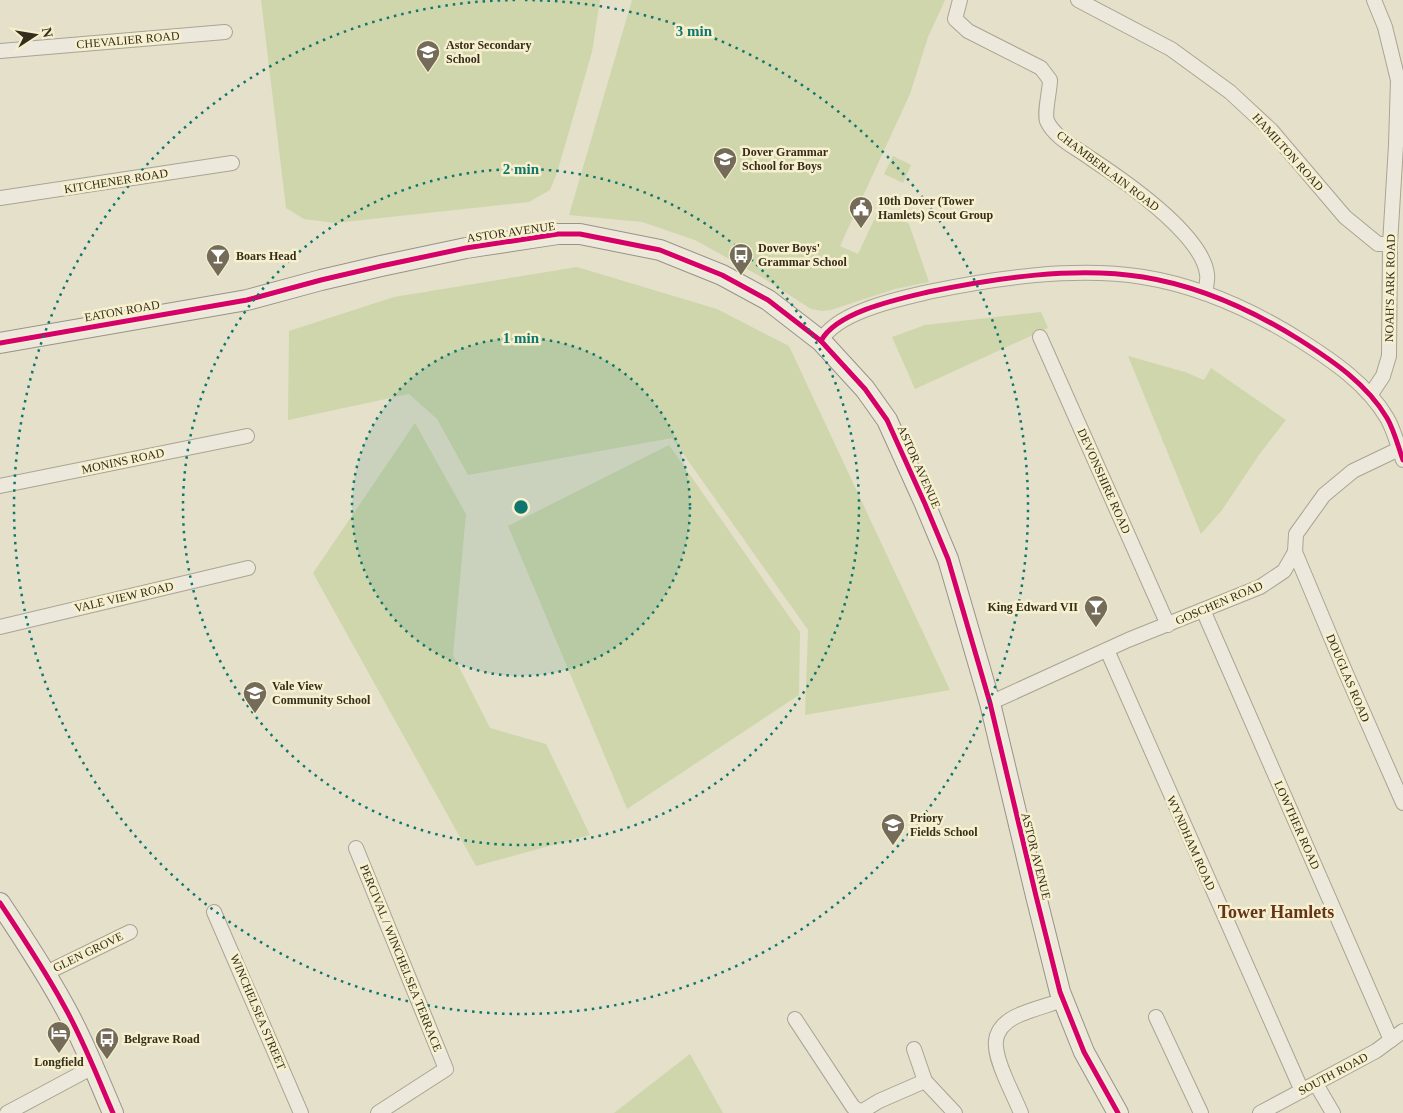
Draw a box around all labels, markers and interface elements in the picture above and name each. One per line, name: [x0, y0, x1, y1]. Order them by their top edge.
north arrow: [10, 10, 60, 60]
text: 3 min: [676, 23, 713, 39]
text: N: [39, 26, 56, 39]
street label: CHEVALIER ROAD: [76, 28, 180, 51]
place label: Astor Secondary School: [446, 38, 531, 66]
school or university icon: Astor Secondary School: [415, 39, 441, 73]
street label: HAMILTON ROAD: [1249, 110, 1327, 194]
street label: CHAMBERLAIN ROAD: [1054, 128, 1162, 214]
place label: Dover Grammar School for Boys: [742, 145, 829, 173]
school or university icon: Dover Grammar School for Boys: [712, 146, 738, 180]
text: 2 min: [503, 161, 540, 177]
street label: KITCHENER ROAD: [63, 166, 169, 196]
place label: 10th Dover (Tower Hamlets) Scout Group: [878, 194, 993, 222]
public building icon: 10th Dover (Tower Hamlets) Scout Group: [848, 195, 874, 229]
street label: ASTOR AVENUE: [466, 219, 556, 245]
street label: NOAH'S ARK ROAD: [1382, 233, 1398, 342]
place label: Dover Boys' Grammar School: [758, 241, 847, 269]
bus stop icon: Dover Boys' Grammar School: [728, 242, 754, 276]
bar icon: Boars Head: [205, 243, 231, 277]
place label: Boars Head: [236, 249, 297, 263]
street label: EATON ROAD: [83, 297, 161, 325]
text: 1 min: [503, 330, 540, 346]
street label: ASTOR AVENUE: [894, 423, 944, 511]
street label: DEVONSHIRE ROAD: [1074, 426, 1134, 536]
street label: MONINS ROAD: [80, 445, 166, 477]
centre of rings: [512, 498, 530, 516]
street label: GOSCHEN ROAD: [1173, 578, 1265, 628]
street label: VALE VIEW ROAD: [73, 579, 175, 615]
bar icon: King Edward VII: [1083, 594, 1109, 628]
place label: King Edward VII: [988, 600, 1078, 614]
street label: DOUGLAS ROAD: [1323, 632, 1373, 724]
place label: Vale View Community School: [272, 679, 371, 707]
school or university icon: Vale View Community School: [242, 680, 268, 714]
street label: LOWTHER ROAD: [1271, 778, 1323, 872]
street label: WYNDHAM ROAD: [1164, 793, 1218, 893]
place label: Priory Fields School: [910, 811, 978, 839]
street label: ASTOR AVENUE: [1018, 811, 1054, 901]
school or university icon: Priory Fields School: [880, 812, 906, 846]
street label: PERCIVAL / WINCHELSEA TERRACE: [357, 862, 445, 1054]
district label: Tower Hamlets: [1218, 902, 1334, 922]
street label: GLEN GROVE: [51, 929, 125, 975]
street label: WINCHELSEA STREET: [227, 952, 289, 1073]
hotel icon: Longfield: [46, 1020, 72, 1054]
bus stop icon: Belgrave Road: [94, 1026, 120, 1060]
place label: Belgrave Road: [124, 1032, 200, 1046]
street label: SOUTH ROAD: [1296, 1050, 1371, 1098]
place label: Longfield: [34, 1055, 84, 1069]

